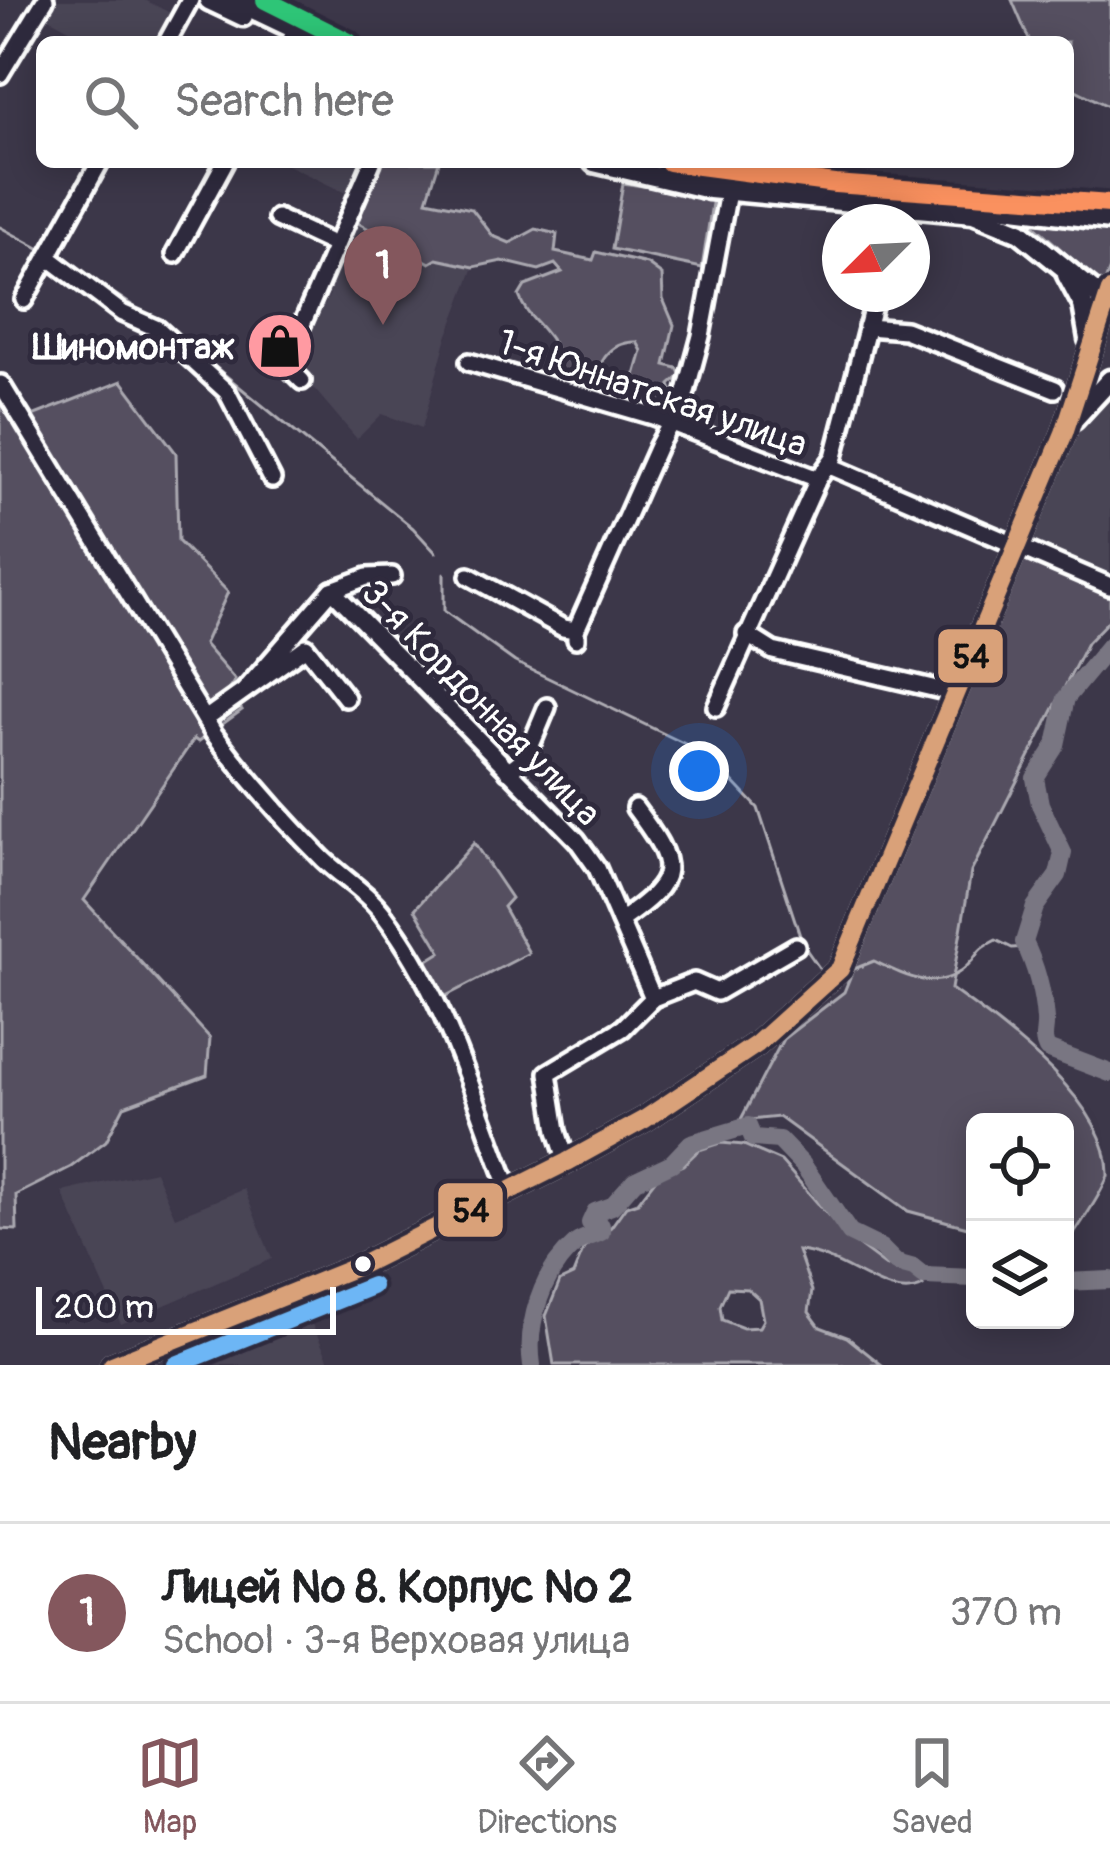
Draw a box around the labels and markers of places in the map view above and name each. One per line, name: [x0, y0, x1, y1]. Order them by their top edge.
pin: 1: [344, 226, 422, 325]
shop icon: Шиномонтаж: [245, 311, 315, 381]
place label: Шиномонтаж: [31, 325, 235, 370]
unlabelled marker: [352, 1253, 374, 1275]

